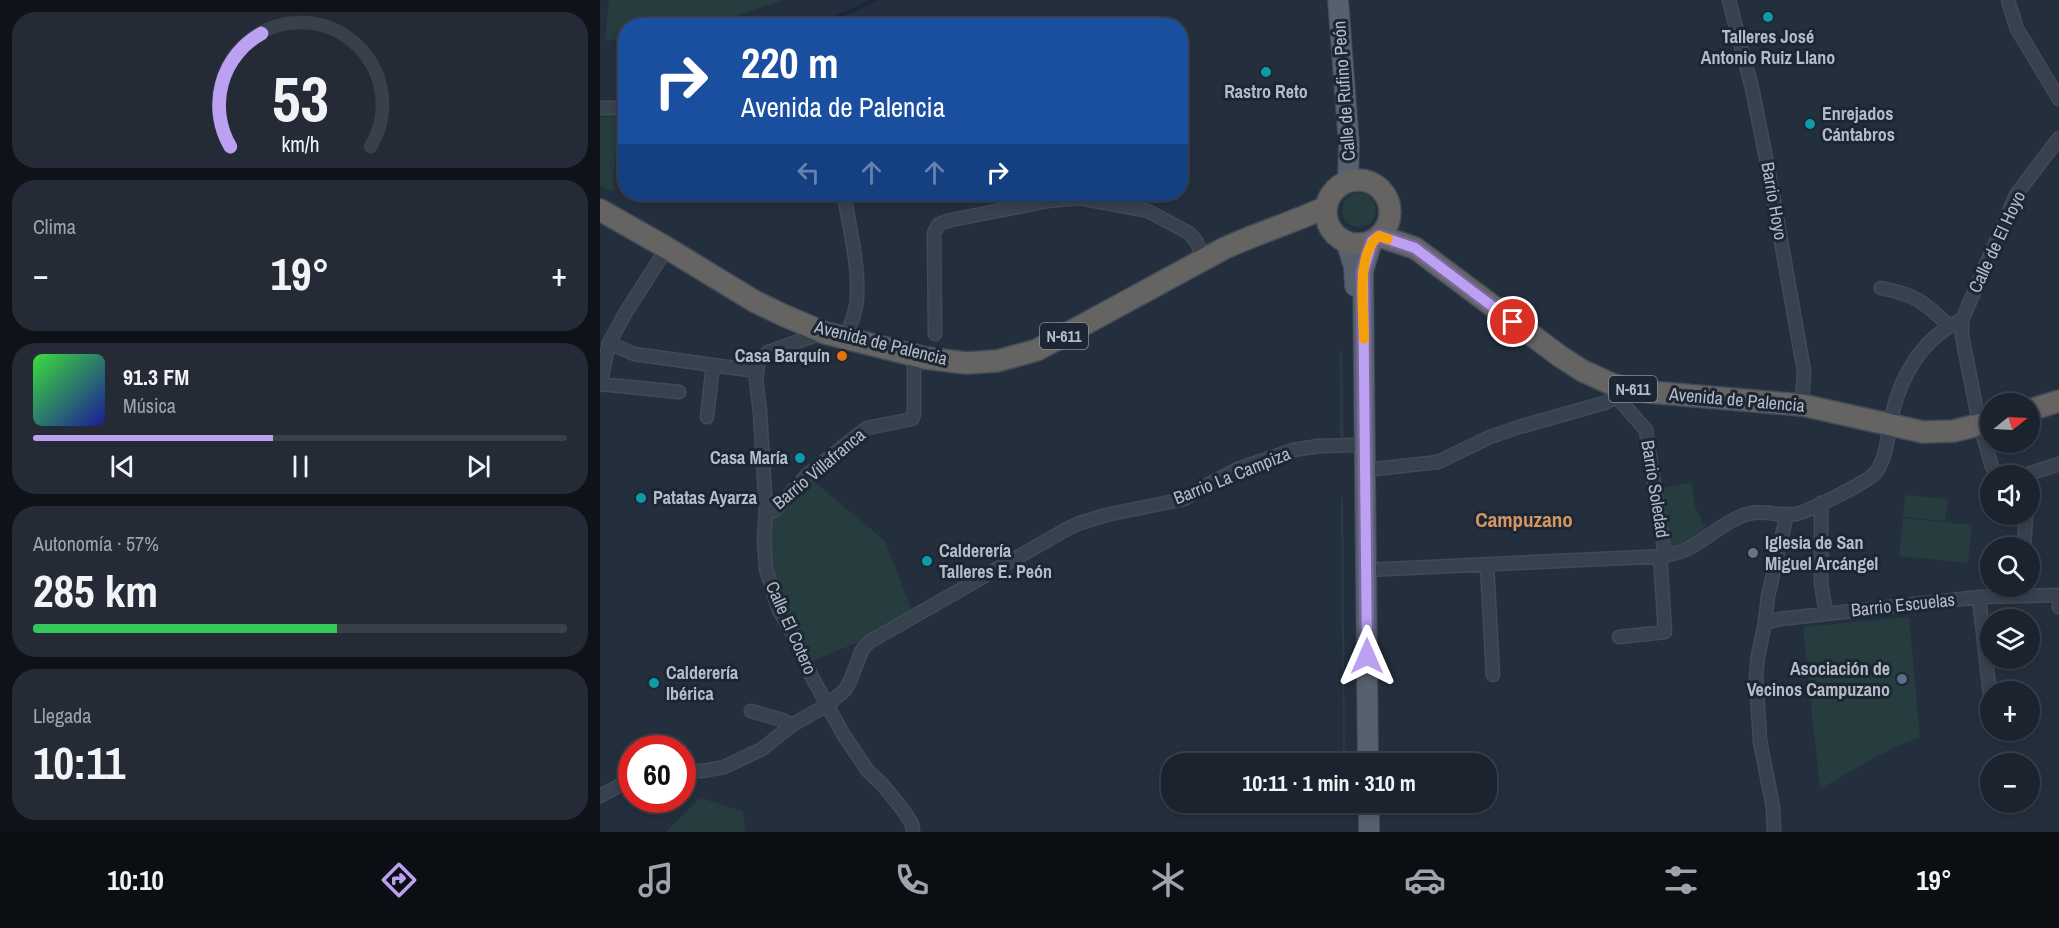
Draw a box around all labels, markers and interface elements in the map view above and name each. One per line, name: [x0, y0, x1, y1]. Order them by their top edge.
marker: Talleres José Antonio Ruiz Llano: [1761, 10, 1775, 24]
street label: Calle de Rufino Peón: [1326, 20, 1361, 162]
place label: Talleres José Antonio Ruiz Llano: [1701, 24, 1835, 70]
text: 220 m: [741, 35, 839, 91]
icon: right: [642, 42, 720, 120]
text: 53: [272, 56, 328, 140]
marker: Rastro Reto: [1259, 65, 1273, 79]
place label: Rastro Reto: [1224, 79, 1308, 104]
text: Avenida de Palencia: [741, 89, 945, 125]
place label: Enrejados Cántabros: [1822, 101, 1895, 147]
marker: Enrejados Cántabros: [1803, 117, 1817, 131]
text: km/h: [281, 130, 319, 159]
icon: left: [792, 156, 825, 189]
icon: ahead: [855, 156, 888, 189]
icon: ahead: [918, 156, 951, 189]
icon: right: [981, 156, 1014, 189]
street label: Barrio Hoyo: [1755, 160, 1794, 242]
street label: Calle de El Hoyo: [1962, 187, 2031, 297]
text: Clima: [33, 213, 76, 240]
text: 19°: [270, 243, 330, 304]
text: −: [33, 252, 49, 296]
text: +: [551, 252, 567, 296]
pin: [1487, 296, 1538, 347]
icon: arrive: [1496, 305, 1529, 338]
street label: Avenida de Palencia: [811, 314, 950, 371]
road number: N-611: [1040, 323, 1088, 349]
place label: Casa Barquín: [735, 343, 830, 368]
marker: Casa Barquín: [835, 349, 849, 363]
text: 91.3 FM: [123, 362, 189, 392]
road number: N-611: [1609, 376, 1657, 402]
street label: Avenida de Palencia: [1667, 381, 1806, 418]
text: Música: [123, 392, 176, 419]
north arrow: [1980, 393, 2040, 453]
map controls: [1980, 393, 2040, 813]
street label: Barrio Villafranca: [767, 422, 870, 515]
street label: Barrio Soledad: [1635, 438, 1676, 540]
street label: Barrio La Campiza: [1170, 441, 1294, 510]
place label: Casa María: [710, 445, 789, 470]
icon: previous: [106, 450, 139, 483]
icon: pause: [284, 450, 317, 483]
icon: next: [462, 450, 495, 483]
marker: Casa María: [793, 451, 807, 465]
button: sound: [1980, 465, 2040, 525]
place label: Patatas Ayarza: [653, 485, 758, 510]
marker: Patatas Ayarza: [634, 491, 648, 505]
district label: Campuzano: [1475, 505, 1573, 534]
text: Autonomía · 57%: [33, 530, 159, 557]
place label: Iglesia de San Miguel Arcángel: [1765, 530, 1878, 576]
button: search: [1980, 537, 2040, 597]
place label: Calderería Talleres E. Peón: [939, 538, 1052, 584]
marker: Iglesia de San Miguel Arcángel: [1746, 546, 1760, 560]
marker: Calderería Talleres E. Peón: [920, 554, 934, 568]
text: 285 km: [33, 560, 158, 621]
street label: Calle El Cotero: [760, 577, 823, 678]
street label: Barrio Escuelas: [1850, 587, 1956, 622]
button: layers: [1980, 609, 2040, 669]
position arrow: [1335, 624, 1399, 688]
place label: Asociación de Vecinos Campuzano: [1747, 656, 1890, 702]
place label: Calderería Ibérica: [666, 660, 739, 706]
marker: Asociación de Vecinos Campuzano: [1895, 672, 1909, 686]
marker: Calderería Ibérica: [647, 676, 661, 690]
button: +: [1980, 681, 2040, 741]
text: Llegada: [33, 702, 91, 729]
text: 10:11: [33, 732, 125, 793]
speed limit sign: 60: [618, 735, 696, 813]
button: −: [1980, 753, 2040, 813]
text: 10:11 · 1 min · 310 m: [1242, 768, 1416, 798]
icon: directions: [378, 859, 420, 901]
icon: music: [635, 859, 677, 901]
icon: phone: [891, 859, 933, 901]
icon: climate: [1147, 859, 1189, 901]
icon: car: [1404, 859, 1446, 901]
icon: filters: [1660, 859, 1702, 901]
text: 10:10: [107, 862, 164, 898]
text: 19°: [1916, 862, 1952, 898]

